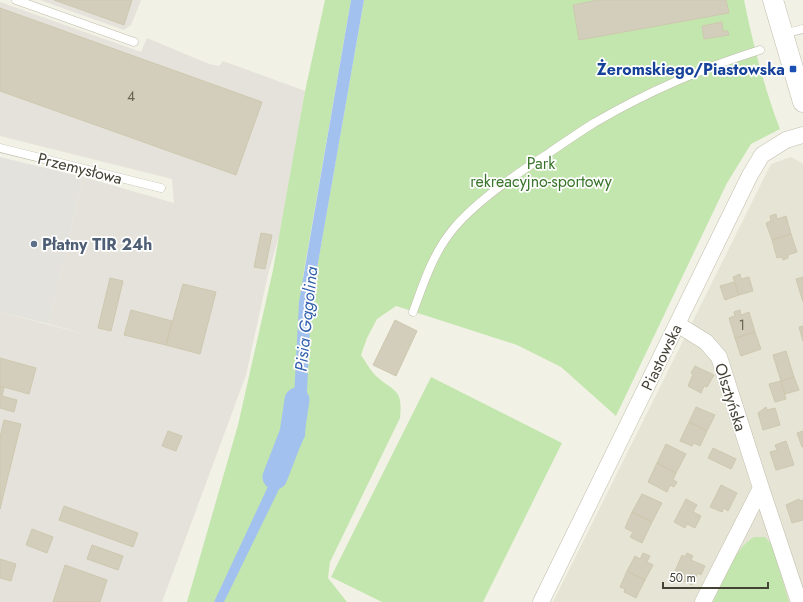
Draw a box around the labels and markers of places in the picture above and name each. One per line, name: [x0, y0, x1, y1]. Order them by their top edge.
place label: Żeromskiego/Piastowska: [597, 58, 785, 81]
marker: Żeromskiego/Piastowska: [788, 64, 798, 74]
place label: Płatny TIR 24h: [42, 233, 152, 256]
marker: Płatny TIR 24h: [29, 239, 39, 249]

